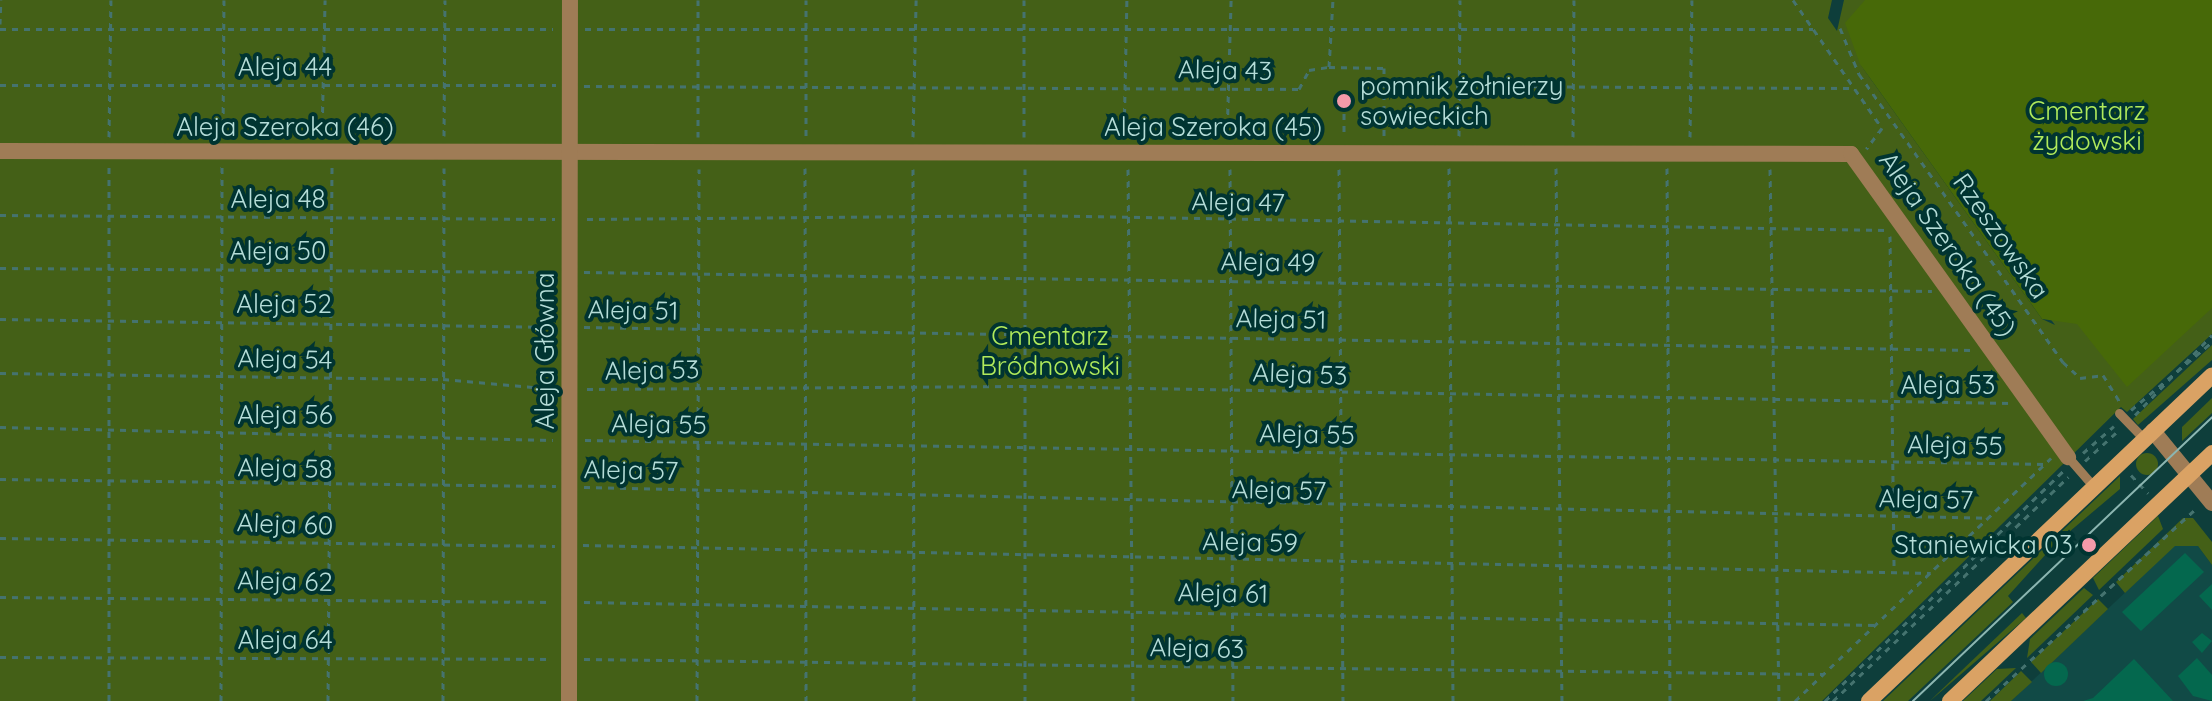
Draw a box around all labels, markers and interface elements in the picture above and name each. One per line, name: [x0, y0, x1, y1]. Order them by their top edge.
street label: Aleja 44: [238, 51, 332, 83]
street label: Aleja 43: [1178, 54, 1272, 86]
place label: pomnik żołnierzy sowieckich: [1360, 70, 1563, 132]
marker: pomnik żołnierzy sowieckich: [1335, 92, 1353, 110]
park label: Cmentarz żydowski: [2028, 95, 2146, 156]
street label: Aleja Szeroka (46): [176, 111, 394, 143]
street label: Aleja Szeroka (45): [1104, 111, 1322, 143]
street label: Aleja Szeroka (45): [1873, 146, 2023, 342]
street label: Rzeszowska: [1946, 167, 2056, 305]
street label: Aleja 48: [231, 183, 325, 215]
street label: Aleja 47: [1191, 186, 1285, 218]
street label: Aleja 50: [230, 235, 326, 267]
street label: Aleja 49: [1220, 246, 1316, 278]
street label: Aleja Główna: [529, 272, 561, 430]
street label: Aleja 52: [236, 288, 332, 320]
street label: Aleja 51: [587, 294, 679, 326]
street label: Aleja 51: [1235, 303, 1327, 335]
park label: Cmentarz Bródnowski: [980, 320, 1120, 382]
street label: Aleja 54: [237, 343, 333, 375]
street label: Aleja 53: [604, 354, 700, 386]
street label: Aleja 53: [1252, 357, 1348, 391]
street label: Aleja 53: [1901, 369, 1995, 401]
street label: Aleja 56: [237, 399, 333, 431]
street label: Aleja 55: [611, 408, 707, 440]
street label: Aleja 55: [1259, 418, 1355, 450]
street label: Aleja 55: [1907, 429, 2003, 461]
street label: Aleja 58: [237, 452, 333, 484]
street label: Aleja 57: [583, 454, 679, 486]
street label: Aleja 57: [1231, 474, 1327, 506]
street label: Aleja 57: [1878, 483, 1974, 515]
street label: Aleja 60: [236, 507, 334, 541]
street label: Aleja 59: [1202, 526, 1298, 558]
place label: Staniewicka 03: [1894, 529, 2073, 561]
marker: Staniewicka 03: [2080, 536, 2098, 554]
street label: Aleja 62: [237, 565, 333, 597]
street label: Aleja 61: [1177, 577, 1269, 609]
street label: Aleja 64: [237, 624, 333, 656]
street label: Aleja 63: [1149, 632, 1245, 664]

